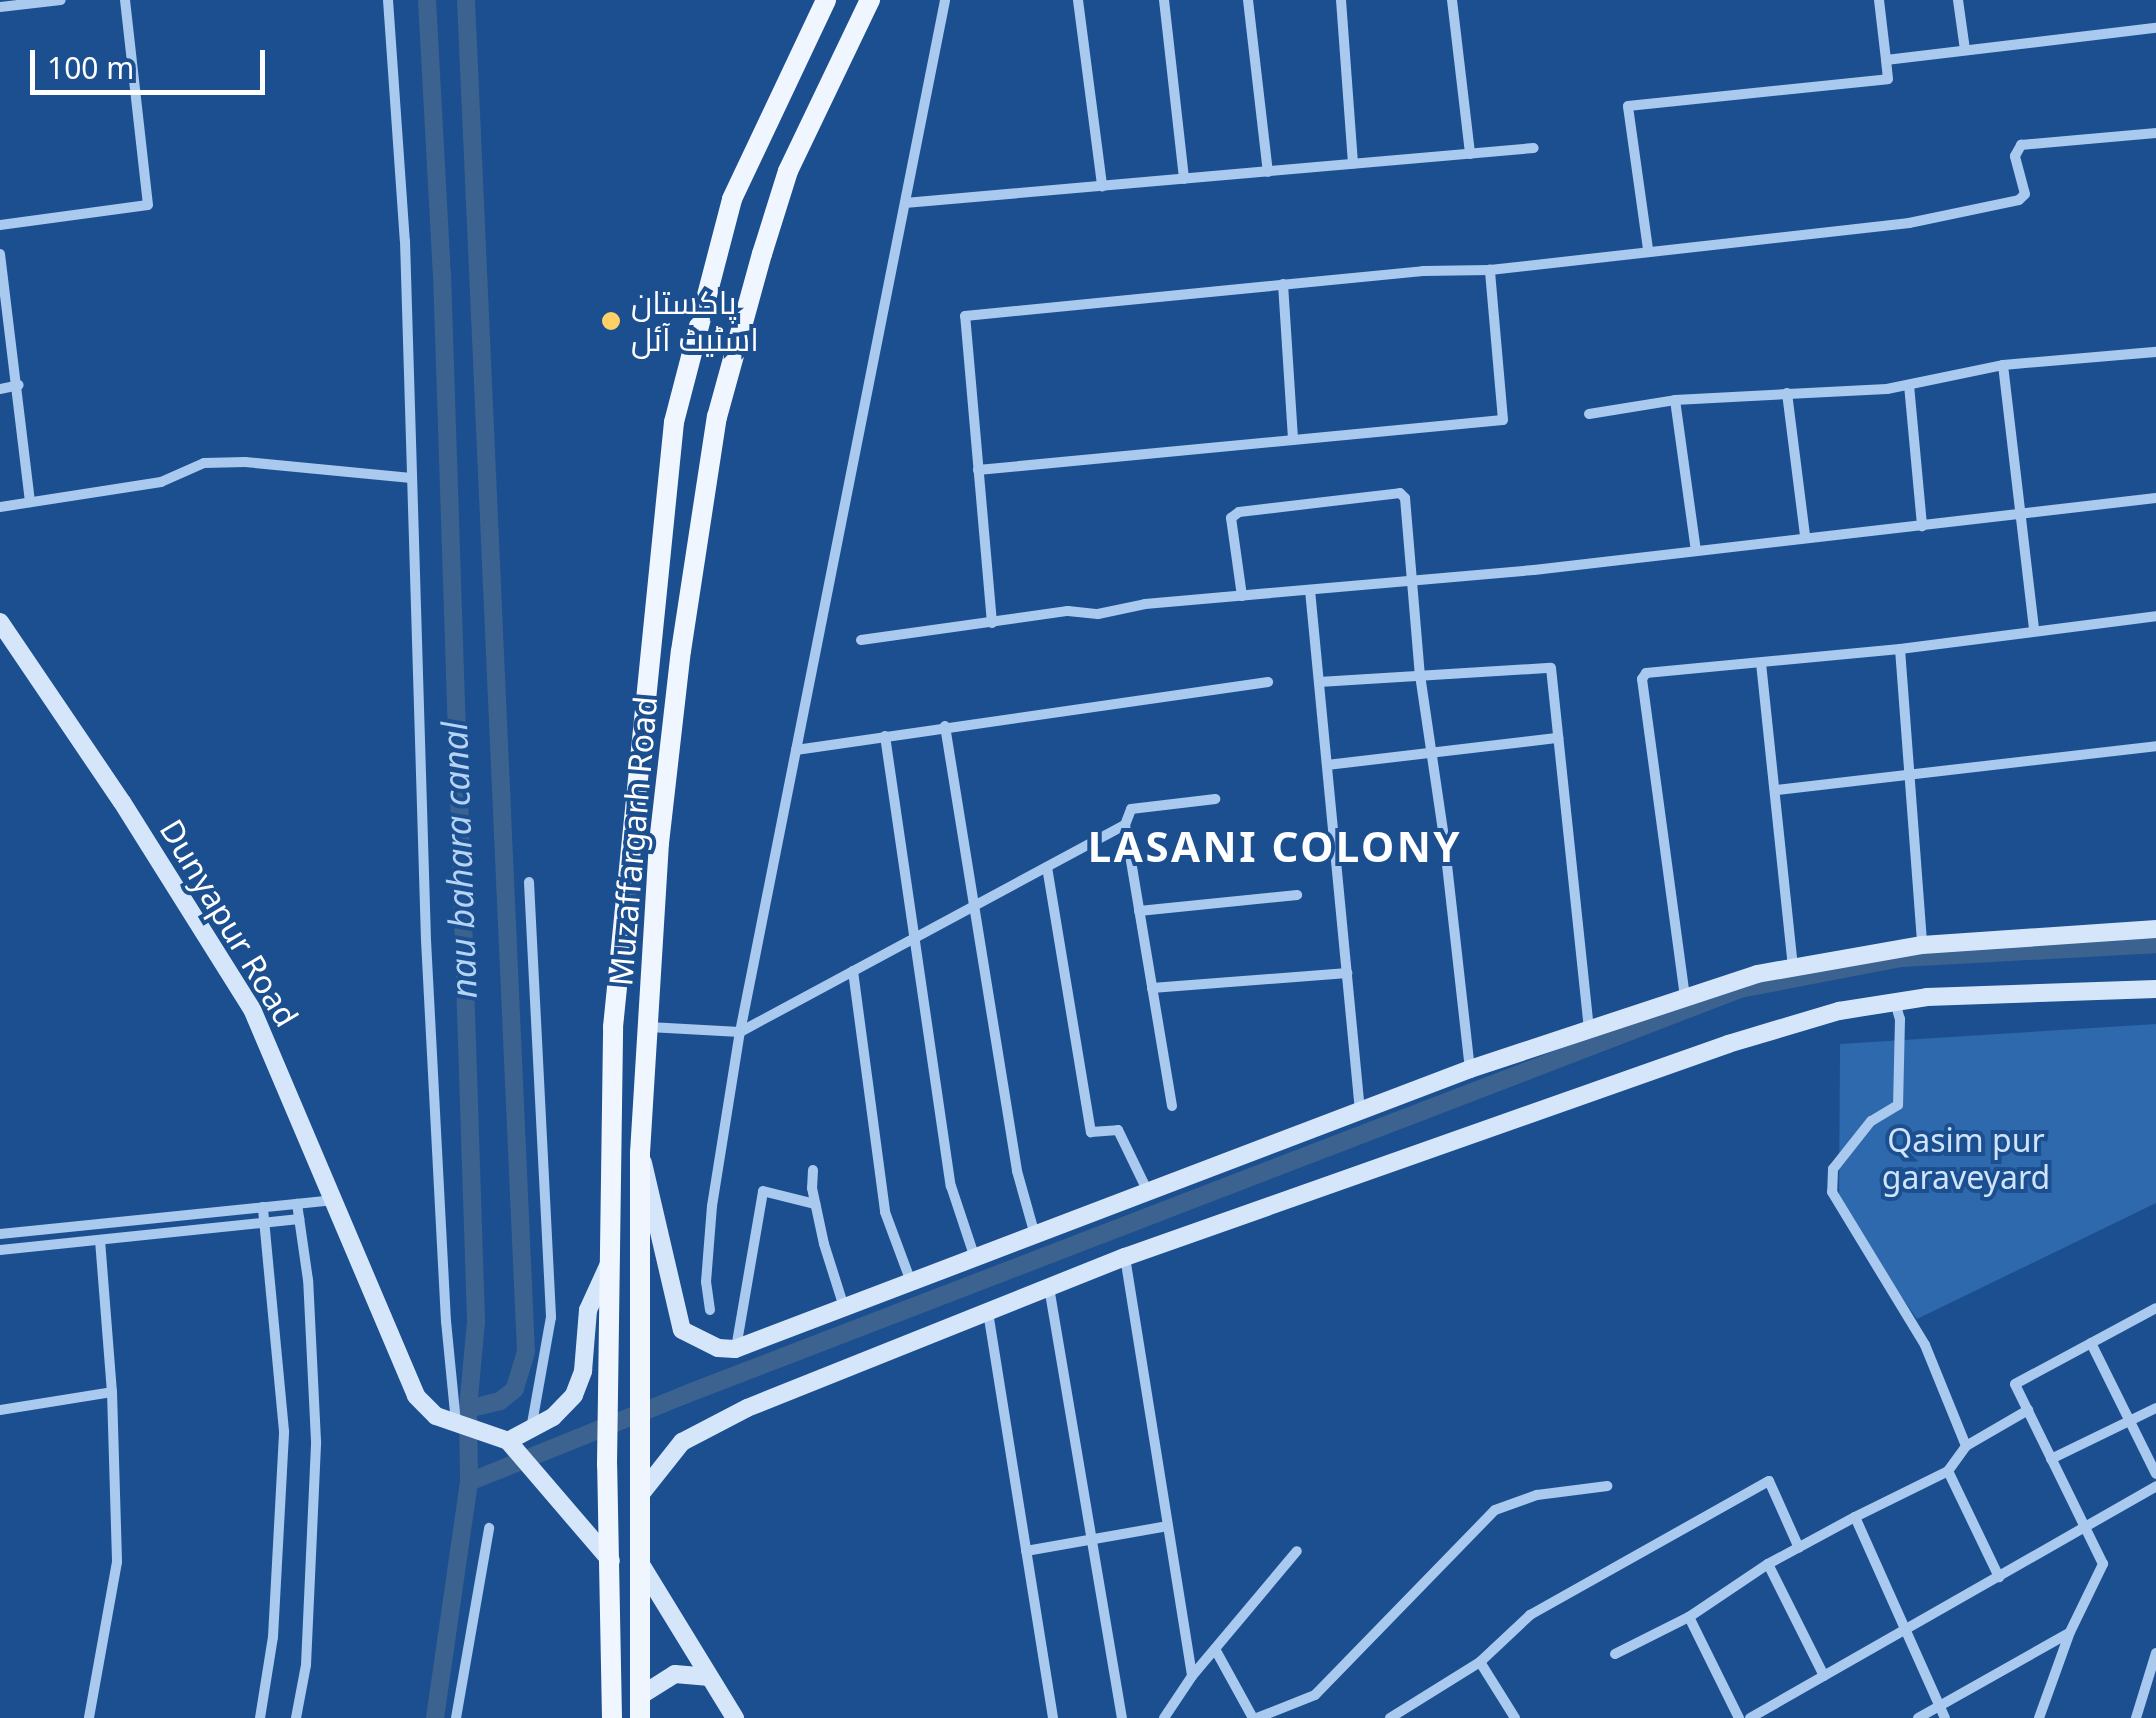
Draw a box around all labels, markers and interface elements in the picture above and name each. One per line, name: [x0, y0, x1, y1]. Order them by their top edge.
scale bar: [35, 30, 270, 92]
text: 100 m: [47, 47, 134, 88]
place label: پاکستان اسٹیٹ آئل: [631, 284, 759, 359]
marker: پاکستان اسٹیٹ آئل: [600, 310, 622, 332]
street label: Muzaffargarh Road: [601, 695, 665, 987]
water label: nau bahara canal: [433, 721, 485, 999]
street label: Dunyapur Road: [152, 812, 306, 1034]
district label: LASANI COLONY: [1088, 821, 1462, 871]
park label: Qasim pur garaveyard: [1882, 1122, 2050, 1197]

